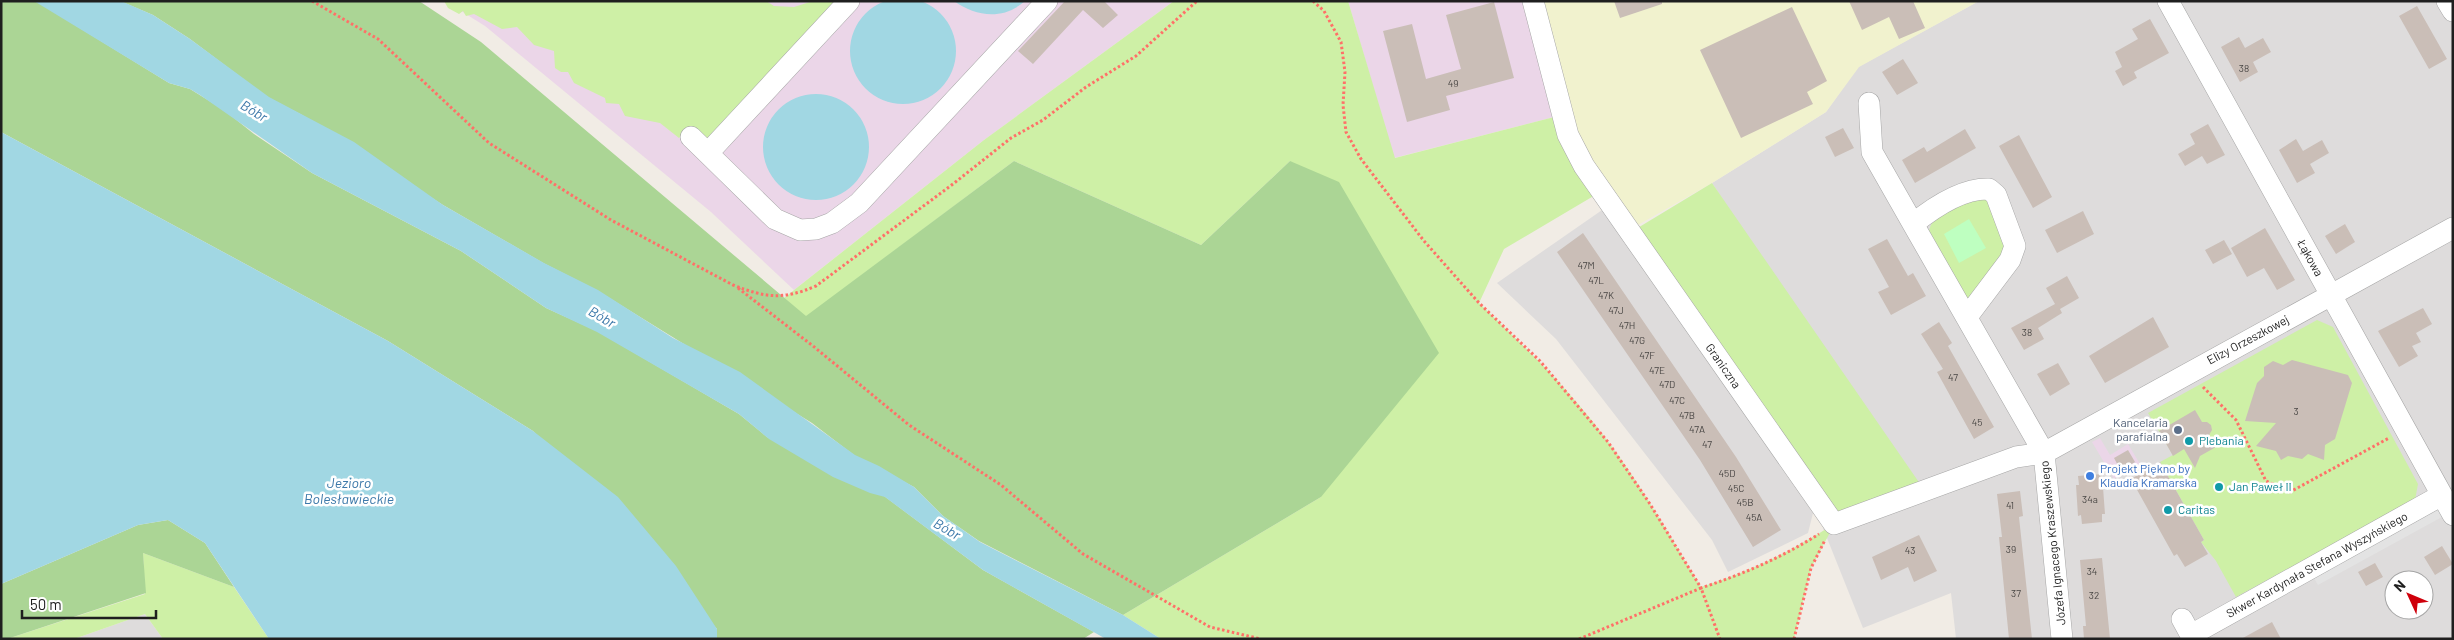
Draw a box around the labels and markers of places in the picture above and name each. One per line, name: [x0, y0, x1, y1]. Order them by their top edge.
place label: Kancelaria parafialna: [2113, 415, 2168, 443]
marker: Kancelaria parafialna: [2172, 424, 2184, 436]
place label: Plebania: [2199, 433, 2244, 447]
marker: Plebania: [2183, 435, 2195, 447]
place label: Projekt Piękno by Klaudia Kramarska: [2100, 461, 2197, 489]
marker: Projekt Piękno by Klaudia Kramarska: [2084, 470, 2096, 482]
place label: Jan Paweł II: [2229, 479, 2292, 493]
marker: Jan Paweł II: [2213, 481, 2225, 493]
place label: Caritas: [2178, 502, 2215, 516]
marker: Caritas: [2162, 504, 2174, 516]

